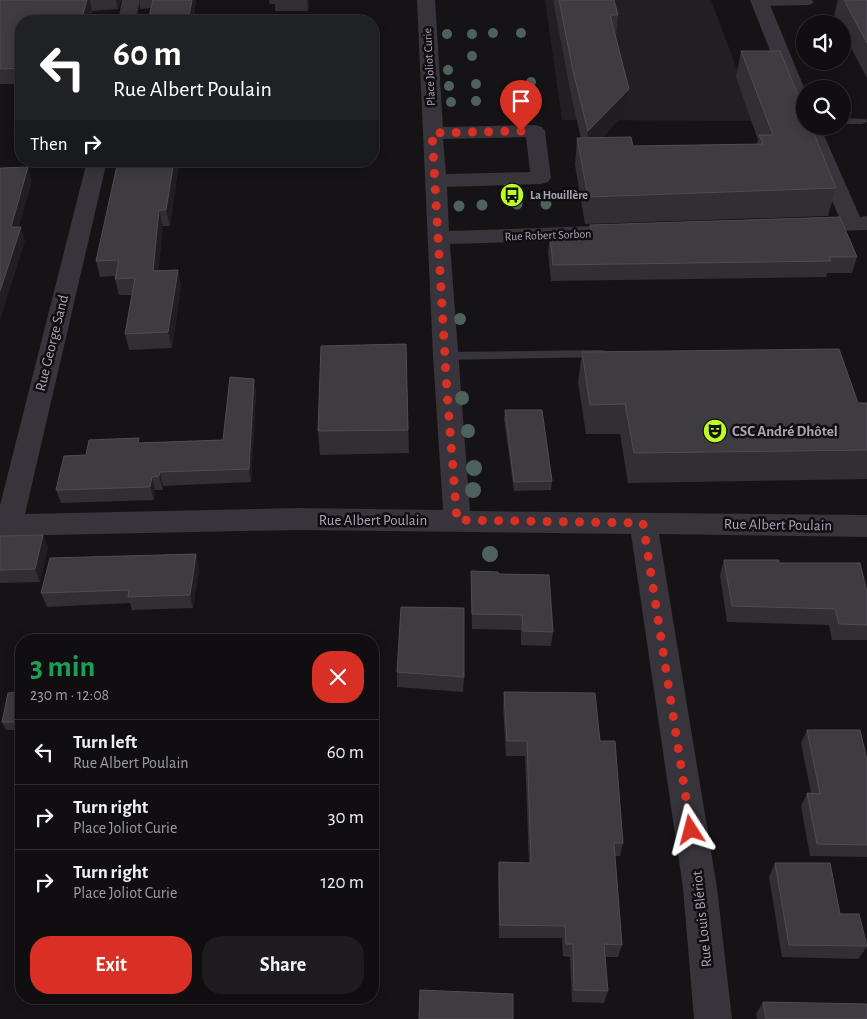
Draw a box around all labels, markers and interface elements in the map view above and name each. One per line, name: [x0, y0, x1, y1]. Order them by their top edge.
map controls: [796, 15, 851, 135]
button: sound: [796, 15, 851, 70]
street label: Place Joliot Curie: [421, 28, 437, 106]
icon: left: [30, 35, 95, 100]
text: 60 m: [113, 37, 182, 72]
text: Rue Albert Poulain: [113, 78, 272, 100]
pin: [500, 80, 542, 131]
button: search: [796, 80, 851, 135]
icon: arrive: [507, 87, 535, 115]
icon: right: [78, 130, 106, 158]
text: Then: [30, 135, 68, 154]
bus stop icon: La Houillère: [499, 182, 525, 208]
place label: La Houillère: [530, 189, 588, 201]
street label: Rue Robert Sorbon: [504, 227, 592, 243]
street label: Rue George Sand: [33, 293, 71, 393]
theatre icon: CSC André Dhôtel: [702, 418, 728, 444]
place label: CSC André Dhôtel: [732, 424, 838, 439]
street label: Rue Albert Poulain: [319, 513, 427, 528]
street label: Rue Albert Poulain: [724, 517, 832, 533]
button: close: [312, 651, 364, 703]
text: 3 min: [30, 652, 95, 682]
text: 230 m · 12:08: [30, 687, 109, 703]
text: Turn left: [73, 733, 137, 752]
icon: left: [30, 738, 58, 766]
text: 60 m: [327, 743, 364, 762]
text: Rue Albert Poulain: [73, 755, 189, 771]
text: Turn right: [73, 798, 148, 817]
icon: right: [30, 803, 58, 831]
position arrow: [664, 803, 716, 855]
text: 30 m: [328, 808, 364, 827]
text: Place Joliot Curie: [73, 820, 177, 836]
text: Turn right: [73, 863, 148, 882]
icon: right: [30, 868, 58, 896]
street label: Rue Louis Blériot: [689, 870, 715, 968]
text: 120 m: [320, 873, 364, 892]
text: Place Joliot Curie: [73, 885, 177, 901]
button: Exit: [30, 936, 192, 994]
button: Share: [202, 936, 364, 994]

